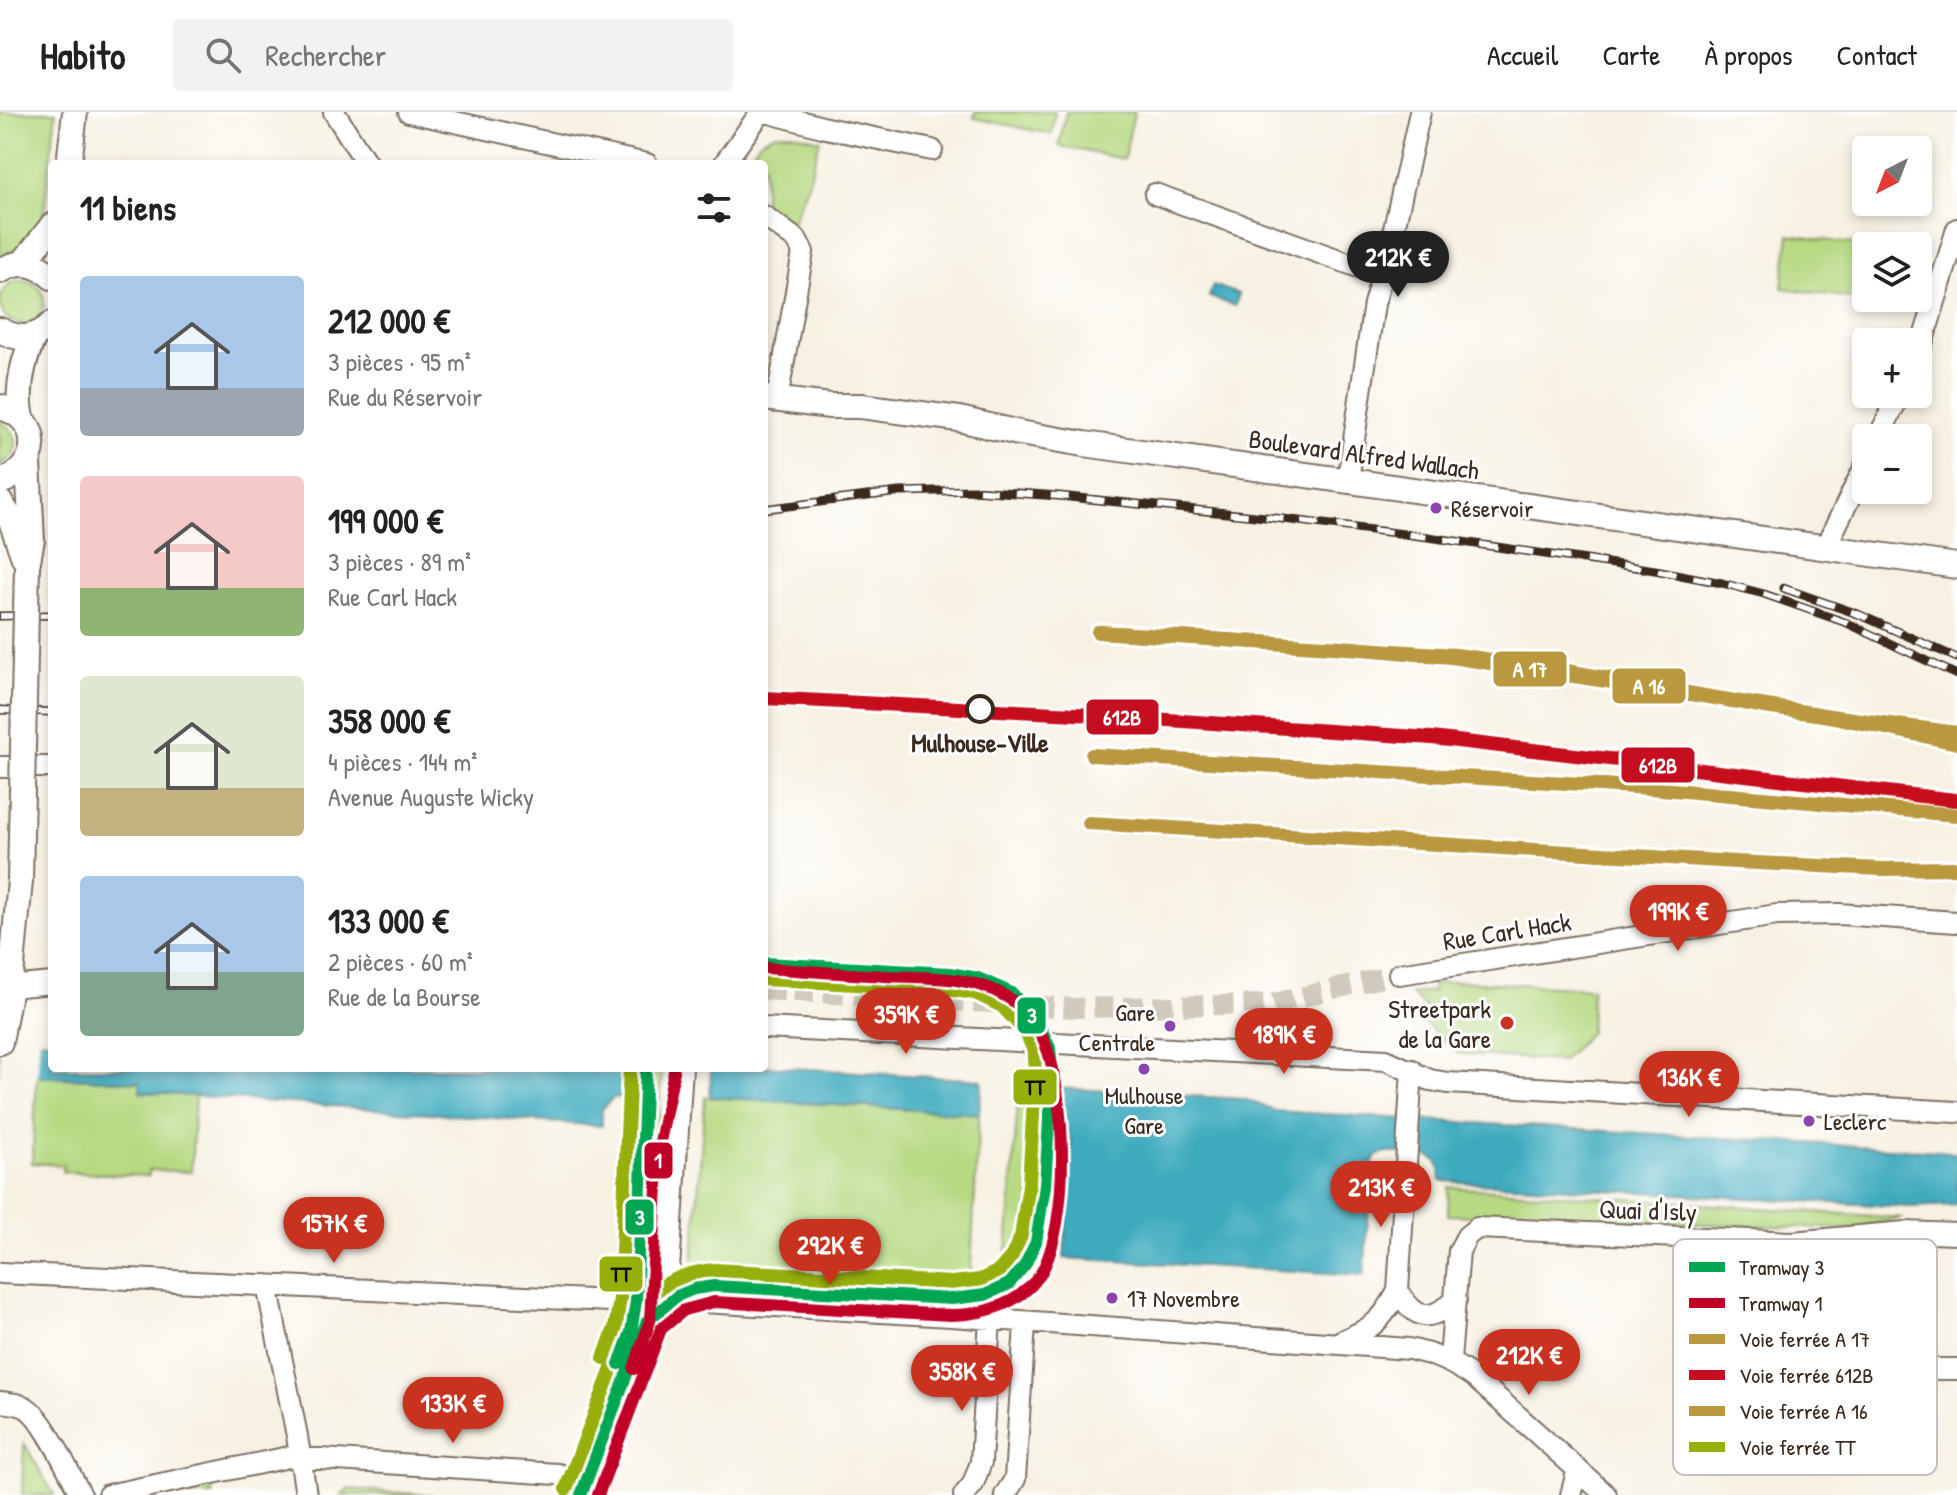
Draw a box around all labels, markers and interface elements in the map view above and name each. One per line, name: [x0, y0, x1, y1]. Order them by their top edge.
search box: [173, 19, 733, 91]
text: Habito: [40, 29, 125, 81]
icon: search: [201, 33, 245, 77]
text: Rechercher: [265, 35, 386, 75]
text: Accueil: [1487, 36, 1559, 74]
text: Carte: [1603, 36, 1660, 74]
text: À propos: [1704, 36, 1793, 74]
text: Contact: [1837, 36, 1917, 74]
north arrow: [1852, 136, 1932, 216]
map controls: [1852, 136, 1932, 504]
text: 11 biens: [80, 185, 176, 231]
icon: filters: [692, 186, 736, 230]
pin: 212K €: [1333, 231, 1463, 299]
button: layers: [1852, 232, 1932, 312]
text: 212K €: [1365, 239, 1431, 274]
text: 212 000 €: [328, 298, 450, 344]
icon: home: [144, 308, 240, 404]
button: +: [1852, 328, 1932, 408]
text: 3 pièces · 95 m²: [328, 344, 471, 379]
text: Rue du Réservoir: [328, 379, 482, 414]
street label: Boulevard Alfred Wallach: [1247, 421, 1481, 487]
button: −: [1852, 424, 1932, 504]
place label: Réservoir: [1451, 492, 1533, 524]
text: 199 000 €: [328, 498, 443, 544]
marker: Réservoir: [1428, 500, 1444, 516]
icon: home: [144, 508, 240, 604]
text: 3 pièces · 89 m²: [328, 544, 471, 579]
text: Rue Carl Hack: [328, 579, 457, 614]
line badge: A 17: [1492, 650, 1568, 688]
text: A 17: [1513, 654, 1547, 684]
line badge: A 16: [1611, 667, 1687, 705]
text: A 16: [1633, 671, 1666, 701]
marker: Mulhouse-Ville: [966, 695, 994, 723]
text: 358 000 €: [328, 698, 450, 744]
line badge: 612B: [1085, 698, 1160, 736]
text: 612B: [1103, 702, 1141, 732]
icon: home: [144, 708, 240, 804]
place label: Mulhouse-Ville: [911, 725, 1049, 760]
text: 4 pièces · 144 m²: [328, 744, 477, 779]
line badge: 612B: [1620, 746, 1696, 784]
text: 612B: [1639, 750, 1677, 780]
text: Avenue Auguste Wicky: [328, 779, 534, 814]
pin: 199K €: [1613, 885, 1743, 953]
text: 199K €: [1648, 893, 1708, 928]
text: 133 000 €: [328, 898, 449, 944]
street label: Rue Carl Hack: [1440, 904, 1574, 958]
icon: home: [144, 908, 240, 1004]
text: 2 pièces · 60 m²: [328, 944, 473, 979]
text: Rue de la Bourse: [328, 979, 481, 1014]
pin: 359K €: [841, 988, 971, 1056]
place label: Streetpark de la Gare: [1388, 991, 1491, 1056]
text: 359K €: [874, 996, 938, 1031]
line badge: 3: [1016, 996, 1047, 1035]
place label: Gare Centrale: [1079, 996, 1155, 1058]
text: 3: [1027, 1000, 1037, 1030]
pin: 189K €: [1219, 1008, 1349, 1076]
marker: Streetpark de la Gare: [1498, 1014, 1516, 1032]
text: 189K €: [1253, 1016, 1315, 1051]
marker: Gare Centrale: [1162, 1018, 1178, 1034]
pin: 136K €: [1624, 1051, 1754, 1119]
text: 136K €: [1657, 1059, 1721, 1094]
marker: Mulhouse Gare: [1136, 1061, 1152, 1077]
line badge: TT: [1012, 1068, 1058, 1106]
text: TT: [1024, 1072, 1046, 1102]
place label: Mulhouse Gare: [1105, 1079, 1184, 1141]
place label: Leclerc: [1824, 1105, 1887, 1137]
marker: Leclerc: [1801, 1113, 1817, 1129]
line badge: 1: [643, 1141, 674, 1180]
text: 1: [654, 1145, 662, 1175]
pin: 213K €: [1316, 1161, 1446, 1229]
text: 213K €: [1348, 1169, 1414, 1204]
street label: Quai d'Isly: [1598, 1191, 1698, 1229]
pin: 157K €: [269, 1197, 399, 1265]
line badge: 3: [624, 1198, 655, 1236]
text: 3: [635, 1202, 645, 1232]
text: 157K €: [301, 1205, 367, 1240]
pin: 292K €: [765, 1219, 895, 1287]
text: 292K €: [797, 1227, 863, 1262]
legend: [1673, 1239, 1937, 1475]
text: Tramway 3: [1739, 1252, 1825, 1282]
line badge: TT: [598, 1255, 644, 1293]
text: TT: [610, 1259, 632, 1289]
place label: 17 Novembre: [1127, 1282, 1240, 1314]
text: Tramway 1: [1739, 1288, 1823, 1318]
marker: 17 Novembre: [1104, 1290, 1120, 1306]
text: Voie ferrée A 17: [1739, 1324, 1870, 1354]
pin: 212K €: [1464, 1329, 1594, 1397]
text: 212K €: [1496, 1337, 1562, 1372]
pin: 358K €: [897, 1345, 1027, 1413]
text: 358K €: [929, 1353, 995, 1388]
text: Voie ferrée 612B: [1739, 1360, 1873, 1390]
pin: 133K €: [388, 1377, 518, 1445]
text: 133K €: [421, 1385, 485, 1420]
text: Voie ferrée A 16: [1739, 1396, 1868, 1426]
text: Voie ferrée TT: [1739, 1432, 1856, 1462]

